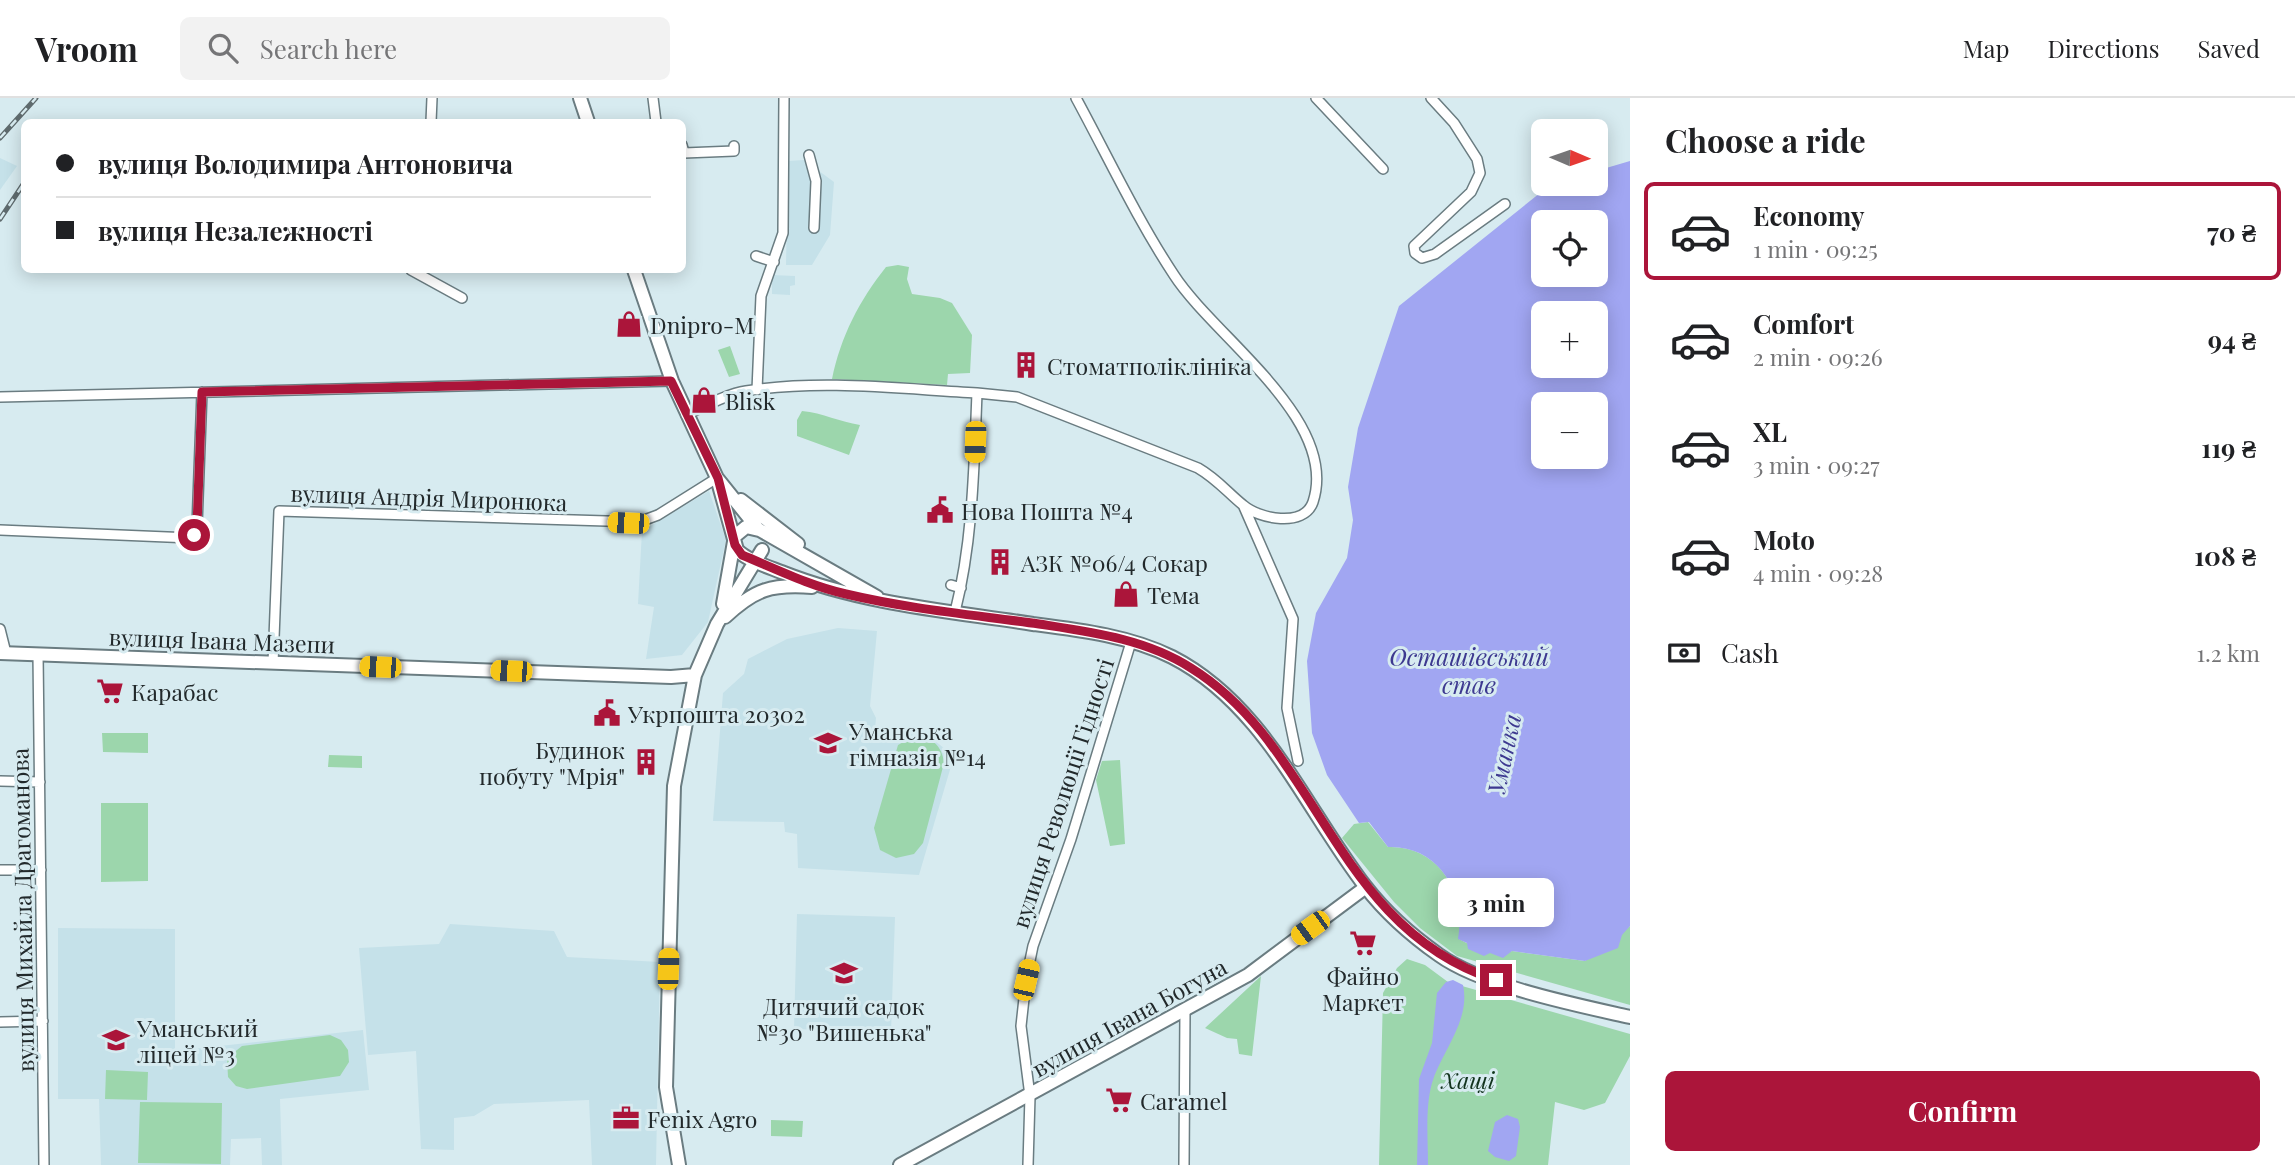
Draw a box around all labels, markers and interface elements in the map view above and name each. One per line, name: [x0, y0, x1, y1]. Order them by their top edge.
search box: [180, 17, 670, 80]
text: Vroom: [35, 26, 138, 70]
icon: search: [204, 29, 242, 67]
text: Search here: [260, 31, 397, 66]
text: Map: [1963, 32, 2009, 64]
text: Directions: [2047, 32, 2160, 64]
text: Saved: [2198, 32, 2260, 64]
text: Choose a ride: [1665, 118, 1866, 161]
north arrow: [1531, 119, 1608, 196]
map controls: [1531, 119, 1608, 469]
text: вулиця Володимира Антоновича: [98, 146, 513, 181]
text: Economy: [1753, 198, 1864, 233]
icon: car: [1669, 200, 1732, 263]
button: locate: [1531, 210, 1608, 287]
text: вулиця Незалежності: [98, 213, 373, 248]
text: 70 ₴: [2207, 214, 2256, 249]
text: 1 min · 09:25: [1753, 233, 1878, 264]
button: +: [1531, 301, 1608, 378]
text: Comfort: [1753, 306, 1854, 341]
icon: car: [1669, 308, 1732, 371]
shop icon: Dnipro-M: [614, 309, 644, 339]
place label: Dnipro-M: [650, 309, 754, 340]
text: 94 ₴: [2208, 322, 2256, 357]
text: 2 min · 09:26: [1753, 341, 1883, 372]
building icon: Стоматполіклініка: [1011, 350, 1041, 380]
place label: Стоматполіклініка: [1047, 350, 1252, 381]
shop icon: Blisk: [689, 385, 719, 415]
place label: Blisk: [725, 385, 776, 416]
button: −: [1531, 392, 1608, 469]
text: XL: [1753, 414, 1787, 449]
icon: car: [1669, 416, 1732, 479]
car: [964, 421, 987, 463]
text: 119 ₴: [2201, 430, 2256, 465]
text: 3 min · 09:27: [1753, 449, 1880, 480]
street label: вулиця Андрія Миронюка: [290, 477, 568, 517]
public building icon: Нова Пошта №4: [925, 495, 955, 525]
place label: Нова Пошта №4: [961, 495, 1133, 526]
car: [607, 512, 650, 534]
route start: [178, 519, 210, 551]
text: Moto: [1753, 522, 1815, 557]
icon: car: [1669, 524, 1732, 587]
text: 108 ₴: [2194, 538, 2256, 573]
building icon: АЗК №06/4 Сокар: [985, 547, 1015, 577]
place label: АЗК №06/4 Сокар: [1020, 547, 1208, 578]
text: 4 min · 09:28: [1753, 557, 1883, 588]
shop icon: Тема: [1111, 579, 1141, 609]
place label: Тема: [1147, 579, 1200, 610]
street label: вулиця Івана Мазепи: [108, 621, 336, 659]
icon: cash: [1665, 634, 1703, 672]
text: Cash: [1721, 635, 1779, 670]
text: 1.2 km: [2197, 637, 2260, 668]
water label: Осташівський став: [1389, 640, 1549, 700]
street label: вулиця Революції Гідності: [1004, 654, 1120, 932]
car: [359, 656, 402, 678]
car: [490, 660, 533, 682]
supermarket icon: Карабас: [95, 676, 125, 706]
place label: Карабас: [131, 676, 218, 707]
public building icon: Укрпошта 20302: [592, 698, 622, 728]
place label: Укрпошта 20302: [627, 698, 805, 729]
water label: Уманка: [1479, 711, 1527, 797]
place label: Уманська гімназія №14: [848, 715, 986, 772]
school or university icon: Уманська гімназія №14: [813, 728, 843, 758]
place label: Будинок побуту "Мрія": [479, 734, 625, 791]
street label: вулиця Михайла Драгоманова: [4, 747, 40, 1072]
building icon: Будинок побуту "Мрія": [631, 747, 661, 777]
callout: 3 min: [1438, 878, 1554, 928]
text: 3 min: [1467, 887, 1525, 918]
car: [1287, 907, 1334, 949]
supermarket icon: Файно Маркет: [1348, 928, 1378, 958]
car: [657, 948, 680, 990]
street label: вулиця Івана Богуна: [1026, 950, 1232, 1083]
car: [1012, 957, 1041, 1003]
school or university icon: Дитячий садок №30 "Вишенька": [829, 958, 859, 988]
place label: Файно Маркет: [1322, 960, 1404, 1017]
route end: [1480, 964, 1512, 996]
place label: Дитячий садок №30 "Вишенька": [756, 990, 932, 1047]
place label: Уманський ліцей №3: [136, 1012, 258, 1069]
school or university icon: Уманський ліцей №3: [101, 1025, 131, 1055]
park label: Хащі: [1440, 1064, 1496, 1095]
button: Confirm: [1665, 1071, 2260, 1151]
supermarket icon: Caramel: [1104, 1085, 1134, 1115]
place label: Caramel: [1140, 1085, 1228, 1116]
office icon: Fenix Agro: [611, 1103, 641, 1133]
place label: Fenix Agro: [647, 1103, 757, 1134]

